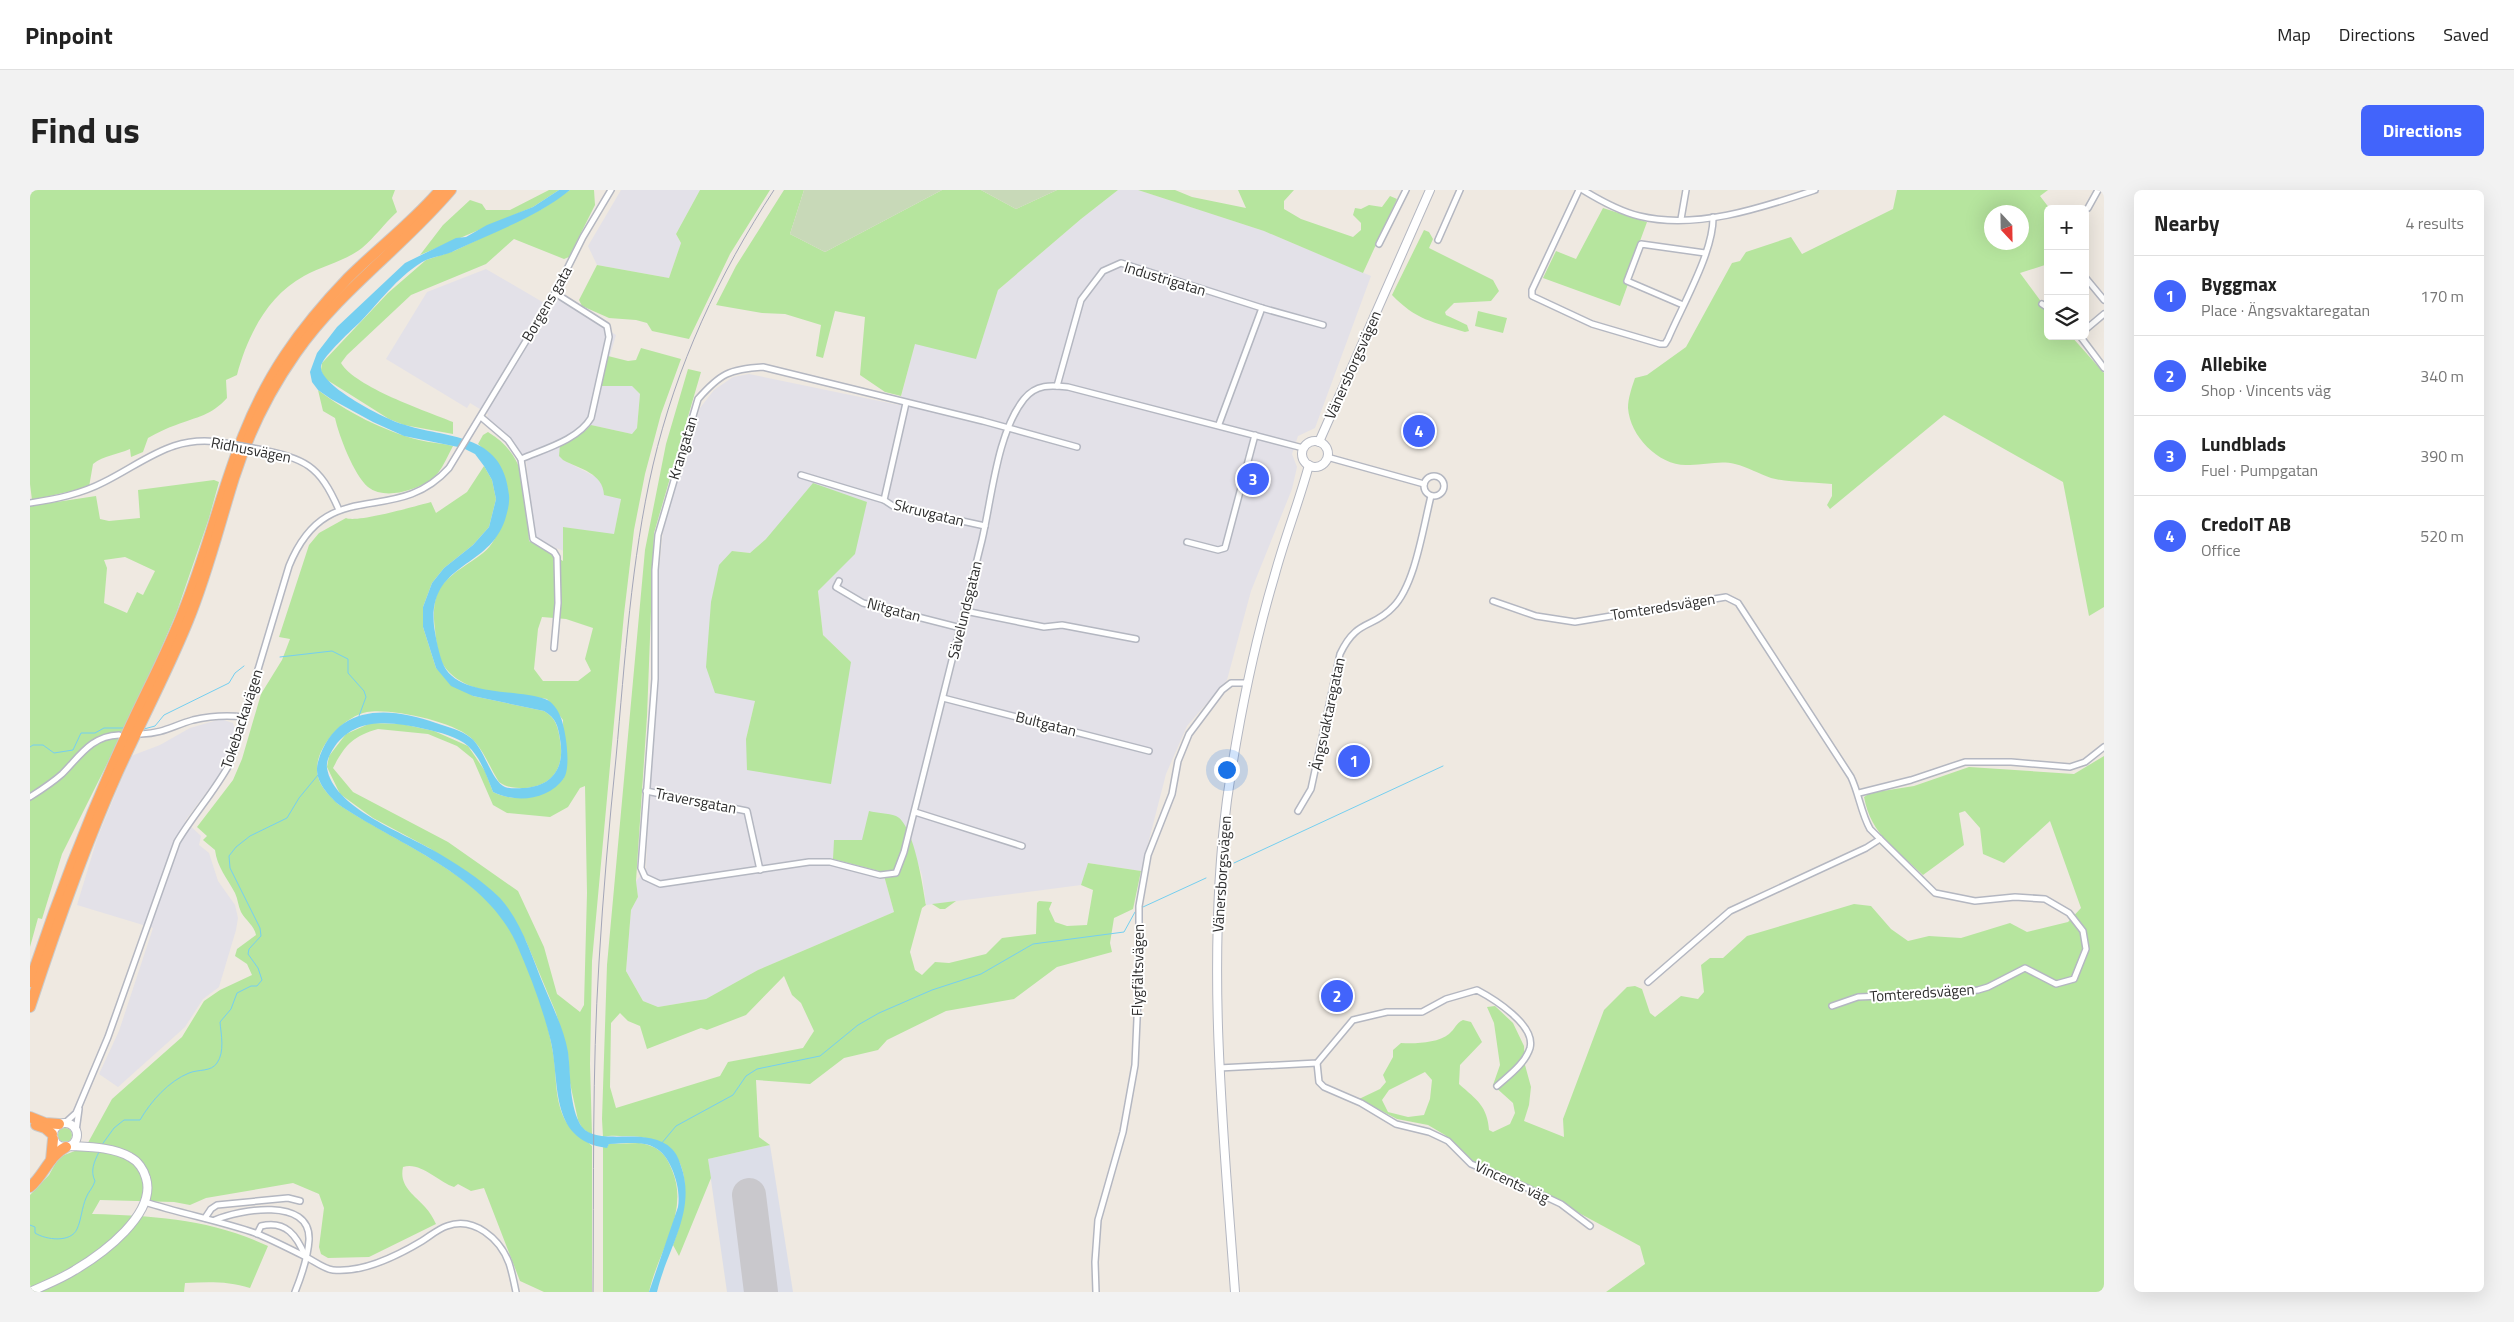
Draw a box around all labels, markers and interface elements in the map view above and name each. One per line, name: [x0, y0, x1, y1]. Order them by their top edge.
text: Pinpoint: [25, 17, 113, 53]
text: Map: [2277, 21, 2311, 48]
text: Directions: [2339, 21, 2415, 48]
text: Saved: [2443, 21, 2489, 48]
text: Find us: [30, 103, 140, 157]
button: Directions: [2361, 105, 2484, 156]
north arrow: [1984, 205, 2029, 250]
map controls: [2044, 205, 2089, 340]
button: +: [2044, 205, 2089, 250]
text: Nearby: [2154, 207, 2219, 239]
text: 4 results: [2405, 211, 2464, 235]
button: −: [2044, 250, 2089, 295]
street label: Industrigatan: [1121, 255, 1209, 302]
street label: Borgens gata: [516, 261, 578, 346]
text: Byggmax: [2201, 269, 2277, 298]
text: 1: [2166, 284, 2174, 308]
text: 170 m: [2420, 284, 2464, 308]
button: layers: [2044, 295, 2089, 340]
text: Place · Ängsvaktaregatan: [2201, 298, 2370, 322]
street label: Vänersborgsvägen: [1318, 307, 1387, 423]
text: Allebike: [2201, 349, 2267, 378]
text: 2: [2166, 364, 2174, 388]
text: 340 m: [2420, 364, 2464, 388]
text: Shop · Vincents väg: [2201, 378, 2331, 402]
pin: 4: [1403, 412, 1435, 450]
street label: Krangatan: [662, 413, 703, 482]
text: Lundblads: [2201, 429, 2286, 458]
street label: Ridhusvägen: [209, 430, 293, 469]
text: 3: [2166, 444, 2174, 468]
text: 390 m: [2420, 444, 2464, 468]
text: Fuel · Pumpgatan: [2201, 458, 2318, 482]
pin: 3: [1237, 460, 1269, 498]
street label: Skruvgatan: [892, 493, 967, 532]
text: CredoIT AB: [2201, 509, 2291, 538]
text: 4: [2166, 524, 2174, 548]
text: 520 m: [2420, 524, 2464, 548]
text: Office: [2201, 538, 2241, 562]
street label: Sävelundsgatan: [941, 558, 988, 661]
street label: Tomteredsvägen: [1609, 587, 1717, 626]
street label: Nitgatan: [865, 591, 924, 628]
street label: Ängsvaktaregatan: [1304, 655, 1351, 772]
street label: Tokebackavägen: [215, 666, 268, 772]
street label: Bultgatan: [1013, 705, 1079, 742]
pin: 1: [1338, 742, 1370, 780]
your location: [1214, 757, 1240, 783]
street label: Traversgatan: [654, 781, 739, 820]
street label: Vänersborgsvägen: [1206, 815, 1237, 933]
street label: Flygfältsvägen: [1125, 924, 1150, 1016]
pin: 2: [1321, 977, 1353, 1015]
street label: Tomteredsvägen: [1869, 977, 1975, 1008]
street label: Vincents väg: [1471, 1154, 1554, 1209]

